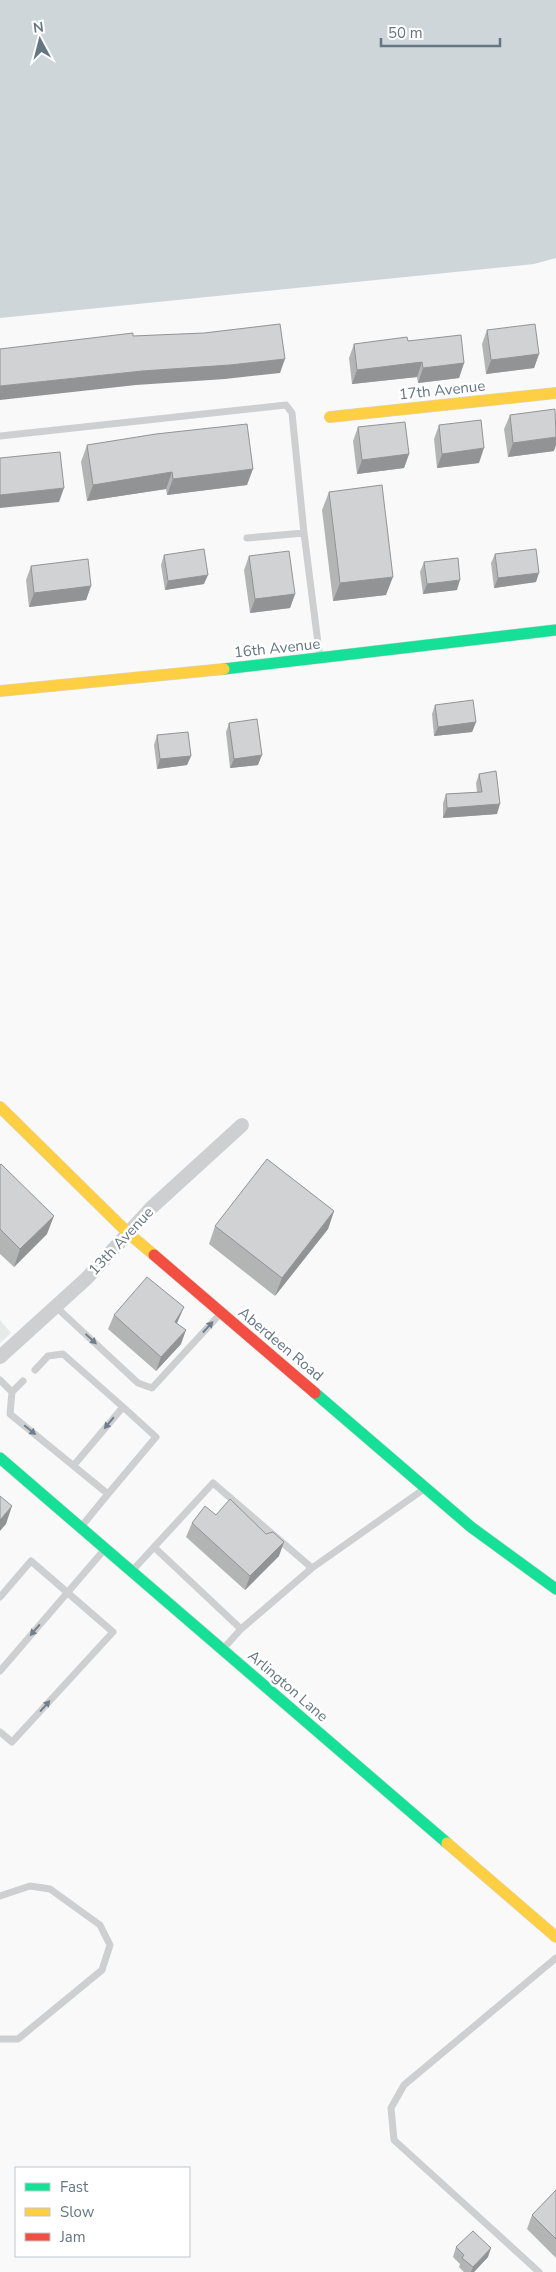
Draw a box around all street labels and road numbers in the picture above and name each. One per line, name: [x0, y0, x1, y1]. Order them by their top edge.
street label: 17th Avenue: [398, 376, 486, 404]
street label: 16th Avenue: [233, 634, 321, 662]
street label: 13th Avenue: [84, 1202, 158, 1280]
street label: Aberdeen Road: [234, 1303, 328, 1385]
street label: Arlington Lane: [244, 1646, 332, 1726]

